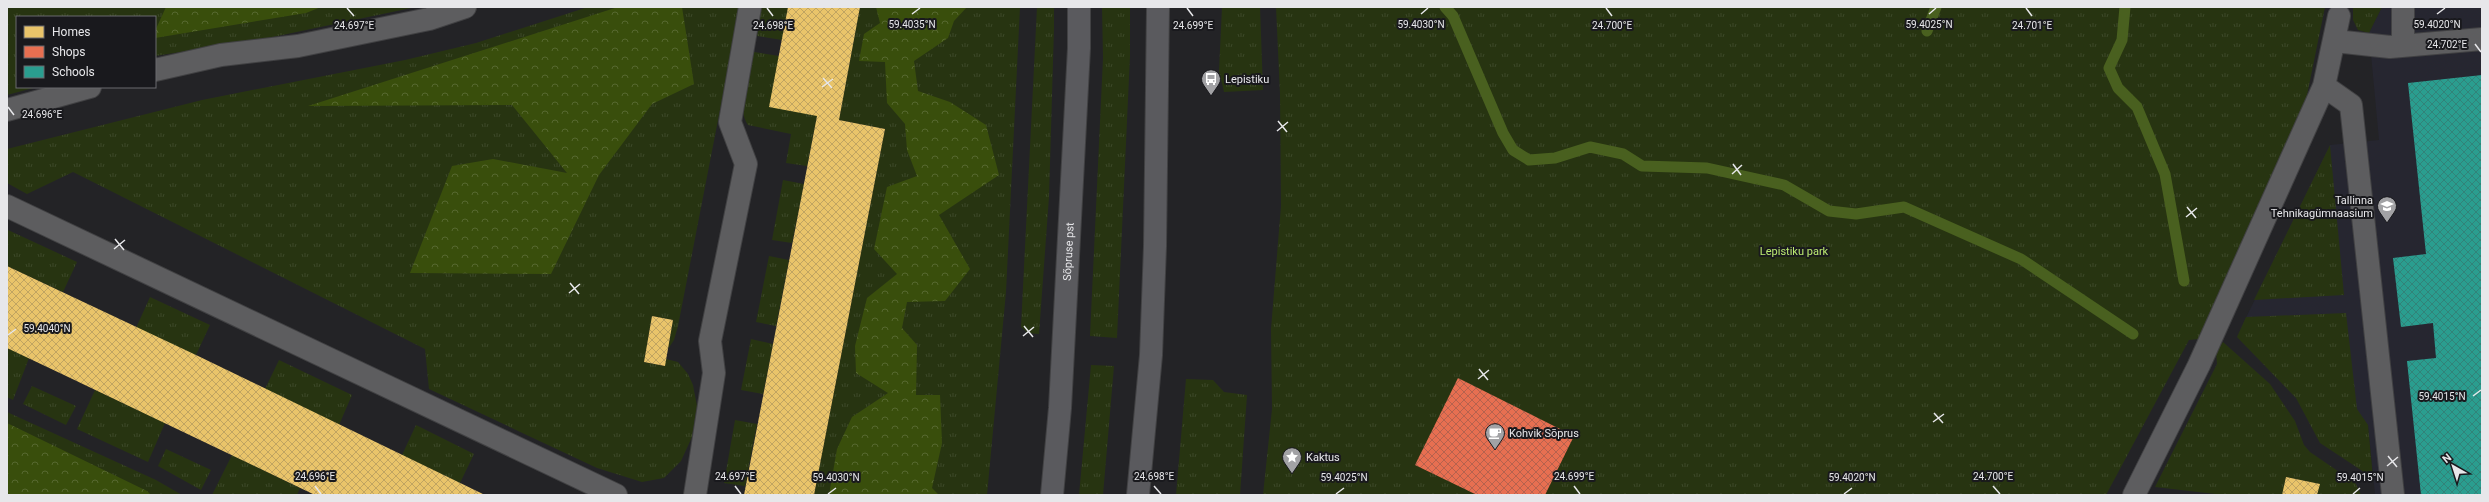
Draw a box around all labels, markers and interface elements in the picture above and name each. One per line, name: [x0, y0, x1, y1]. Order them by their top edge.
legend: [16, 16, 156, 88]
text: 59.4035°N: [888, 19, 936, 30]
text: 59.4030°N: [1397, 19, 1445, 30]
text: 59.4025°N: [1905, 19, 1953, 30]
text: 59.4020°N: [2413, 19, 2461, 30]
text: 24.697°E: [334, 20, 374, 31]
text: 24.698°E: [753, 20, 793, 31]
text: 24.699°E: [1173, 20, 1213, 31]
text: 24.700°E: [1592, 20, 1632, 31]
text: 24.701°E: [2012, 20, 2052, 31]
text: Homes: [52, 25, 90, 39]
text: 24.702°E: [2427, 39, 2467, 50]
text: Shops: [52, 45, 86, 59]
text: Schools: [52, 65, 95, 79]
bus stop icon: Lepistiku: [1200, 68, 1222, 96]
place label: Lepistiku: [1225, 73, 1269, 86]
text: 24.696°E: [22, 109, 62, 120]
place label: Tallinna Tehnikagümnaasium: [2271, 194, 2373, 220]
school or university icon: Tallinna Tehnikagümnaasium: [2376, 195, 2398, 223]
street label: Sõpruse pst: [1060, 222, 1076, 281]
park label: Lepistiku park: [1760, 245, 1829, 258]
text: 59.4040°N: [23, 323, 71, 334]
text: 59.4015°N: [2418, 391, 2466, 402]
cafe icon: Kohvik Sõprus: [1484, 422, 1506, 450]
place label: Kohvik Sõprus: [1509, 427, 1579, 440]
place icon: Kaktus: [1281, 446, 1303, 474]
north arrow: [2433, 446, 2473, 486]
place label: Kaktus: [1306, 451, 1340, 464]
text: N: [2440, 451, 2454, 466]
text: 24.696°E: [295, 471, 335, 482]
text: 24.697°E: [715, 471, 755, 482]
text: 24.698°E: [1134, 471, 1174, 482]
text: 24.699°E: [1554, 471, 1594, 482]
text: 24.700°E: [1973, 471, 2013, 482]
text: 59.4030°N: [812, 472, 860, 483]
text: 59.4025°N: [1320, 472, 1368, 483]
text: 59.4020°N: [1828, 472, 1876, 483]
text: 59.4015°N: [2336, 472, 2384, 483]

